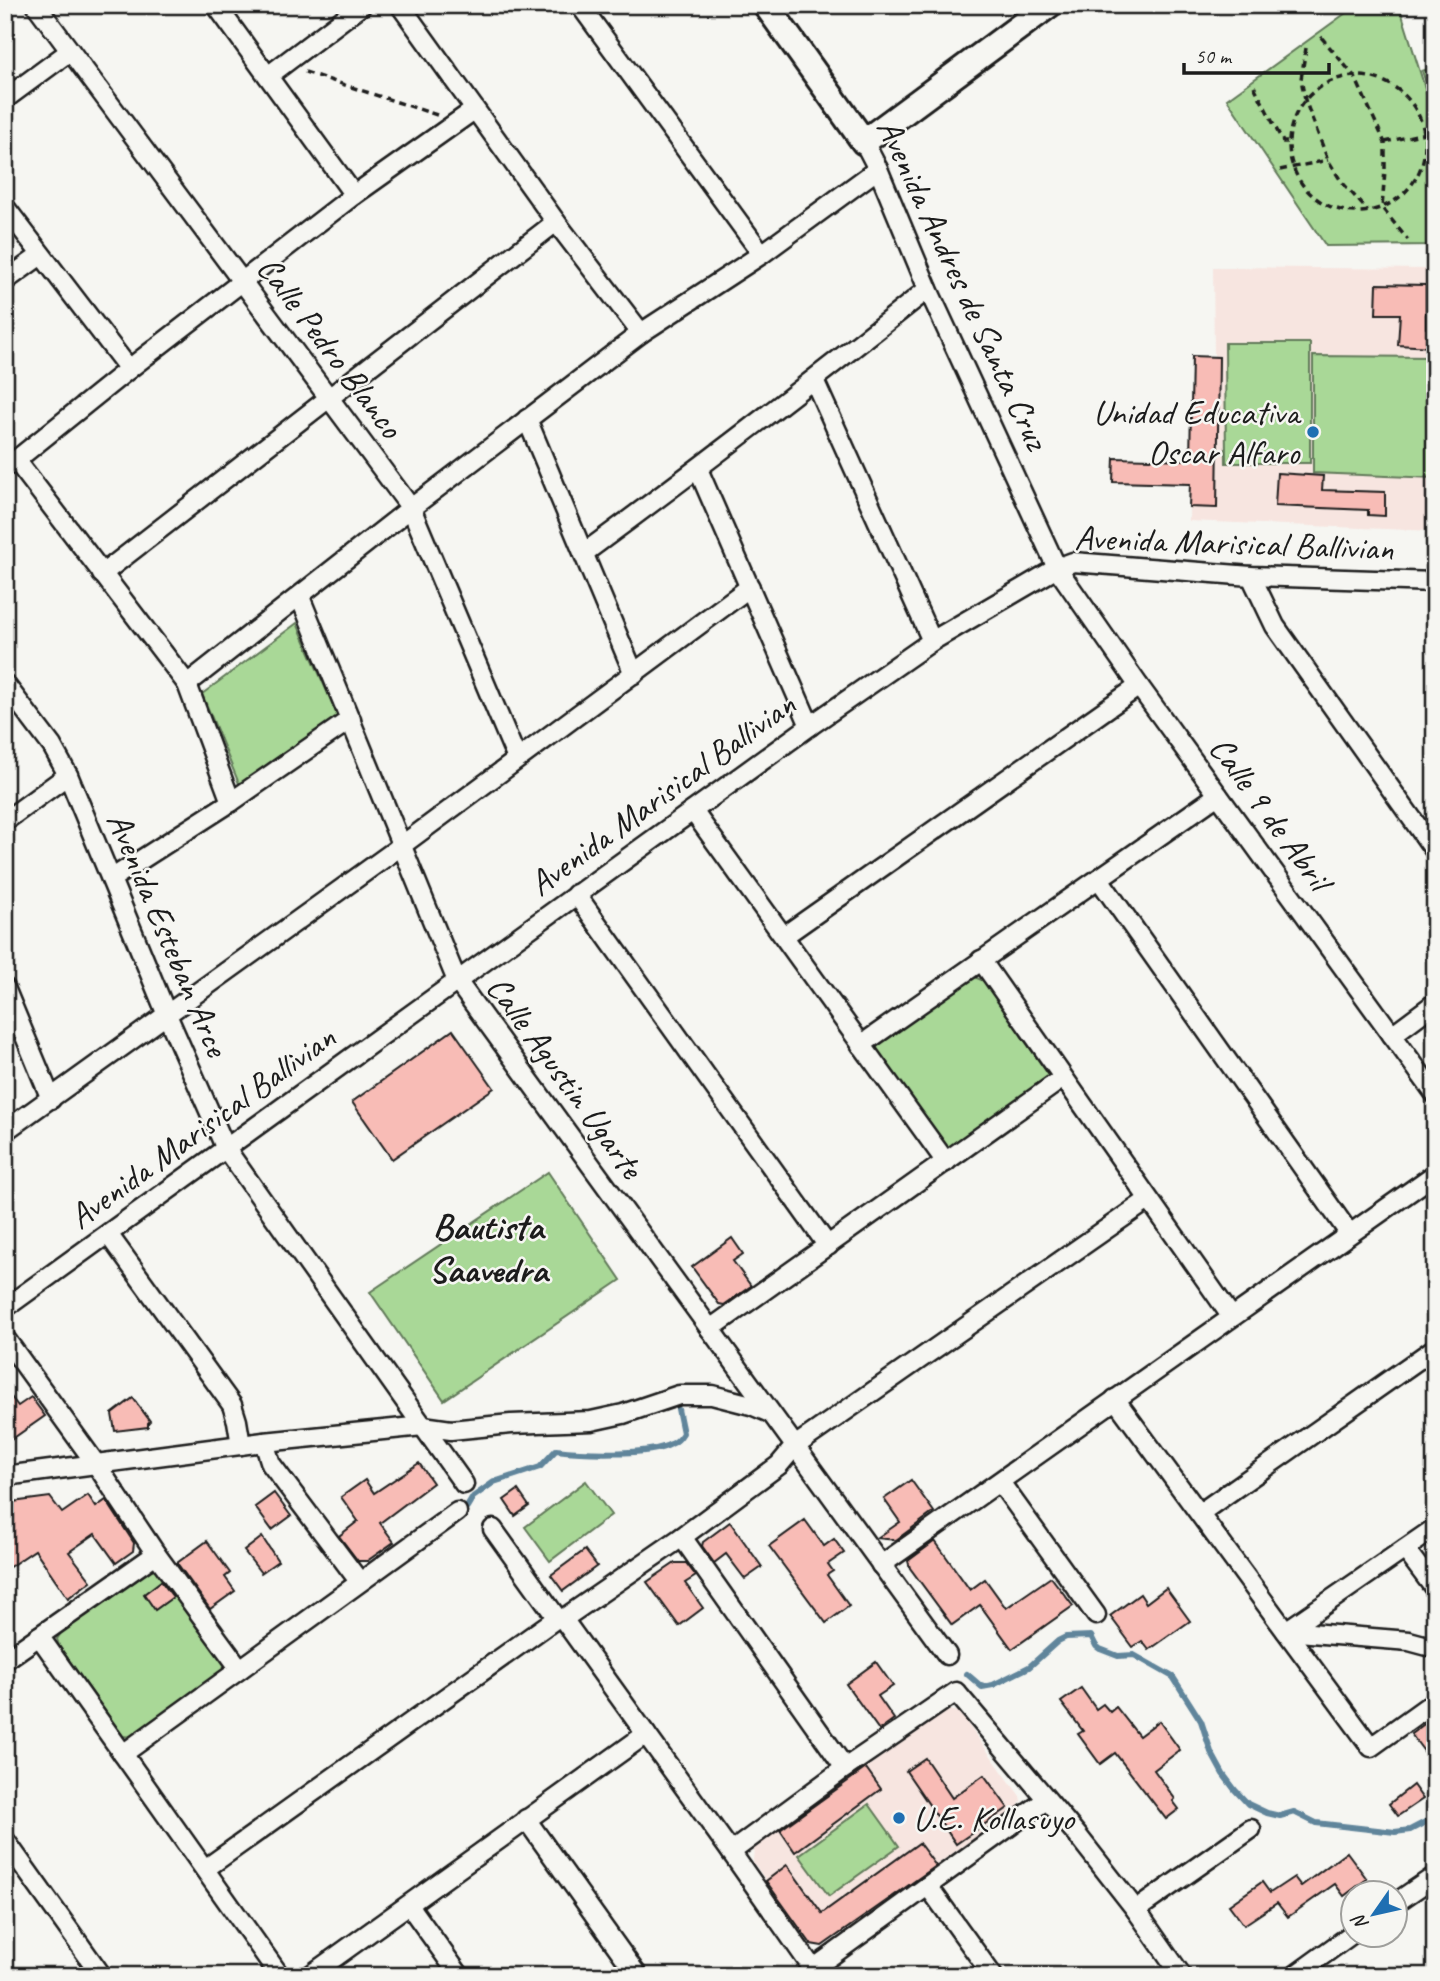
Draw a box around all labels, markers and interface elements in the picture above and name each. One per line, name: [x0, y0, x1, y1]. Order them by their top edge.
scale bar: [1184, 32, 1330, 76]
text: 50 m: [1195, 43, 1233, 69]
street label: Avenida Andres de Santa Cruz: [867, 111, 1060, 458]
street label: Calle Pedro Blanco: [247, 247, 414, 448]
place label: Unidad Educativa Oscar Alfaro: [1093, 390, 1302, 475]
marker: Unidad Educativa Oscar Alfaro: [1305, 424, 1321, 440]
street label: Avenida Marisical Ballivian: [1074, 515, 1394, 571]
street label: Avenida Marisical Ballivian: [520, 682, 804, 906]
street label: Calle 9 de Abril: [1199, 727, 1344, 904]
street label: Avenida Esteban Arce: [96, 805, 241, 1065]
street label: Calle Agustin Ugarte: [476, 967, 655, 1189]
street label: Avenida Marisical Ballivian: [60, 1015, 344, 1239]
district label: Bautista Saavedra: [429, 1203, 551, 1293]
place label: U.E. Kollasuyo: [913, 1796, 1075, 1841]
marker: U.E. Kollasuyo: [891, 1810, 907, 1826]
north arrow: [1338, 1880, 1408, 1950]
text: N: [1346, 1909, 1374, 1935]

